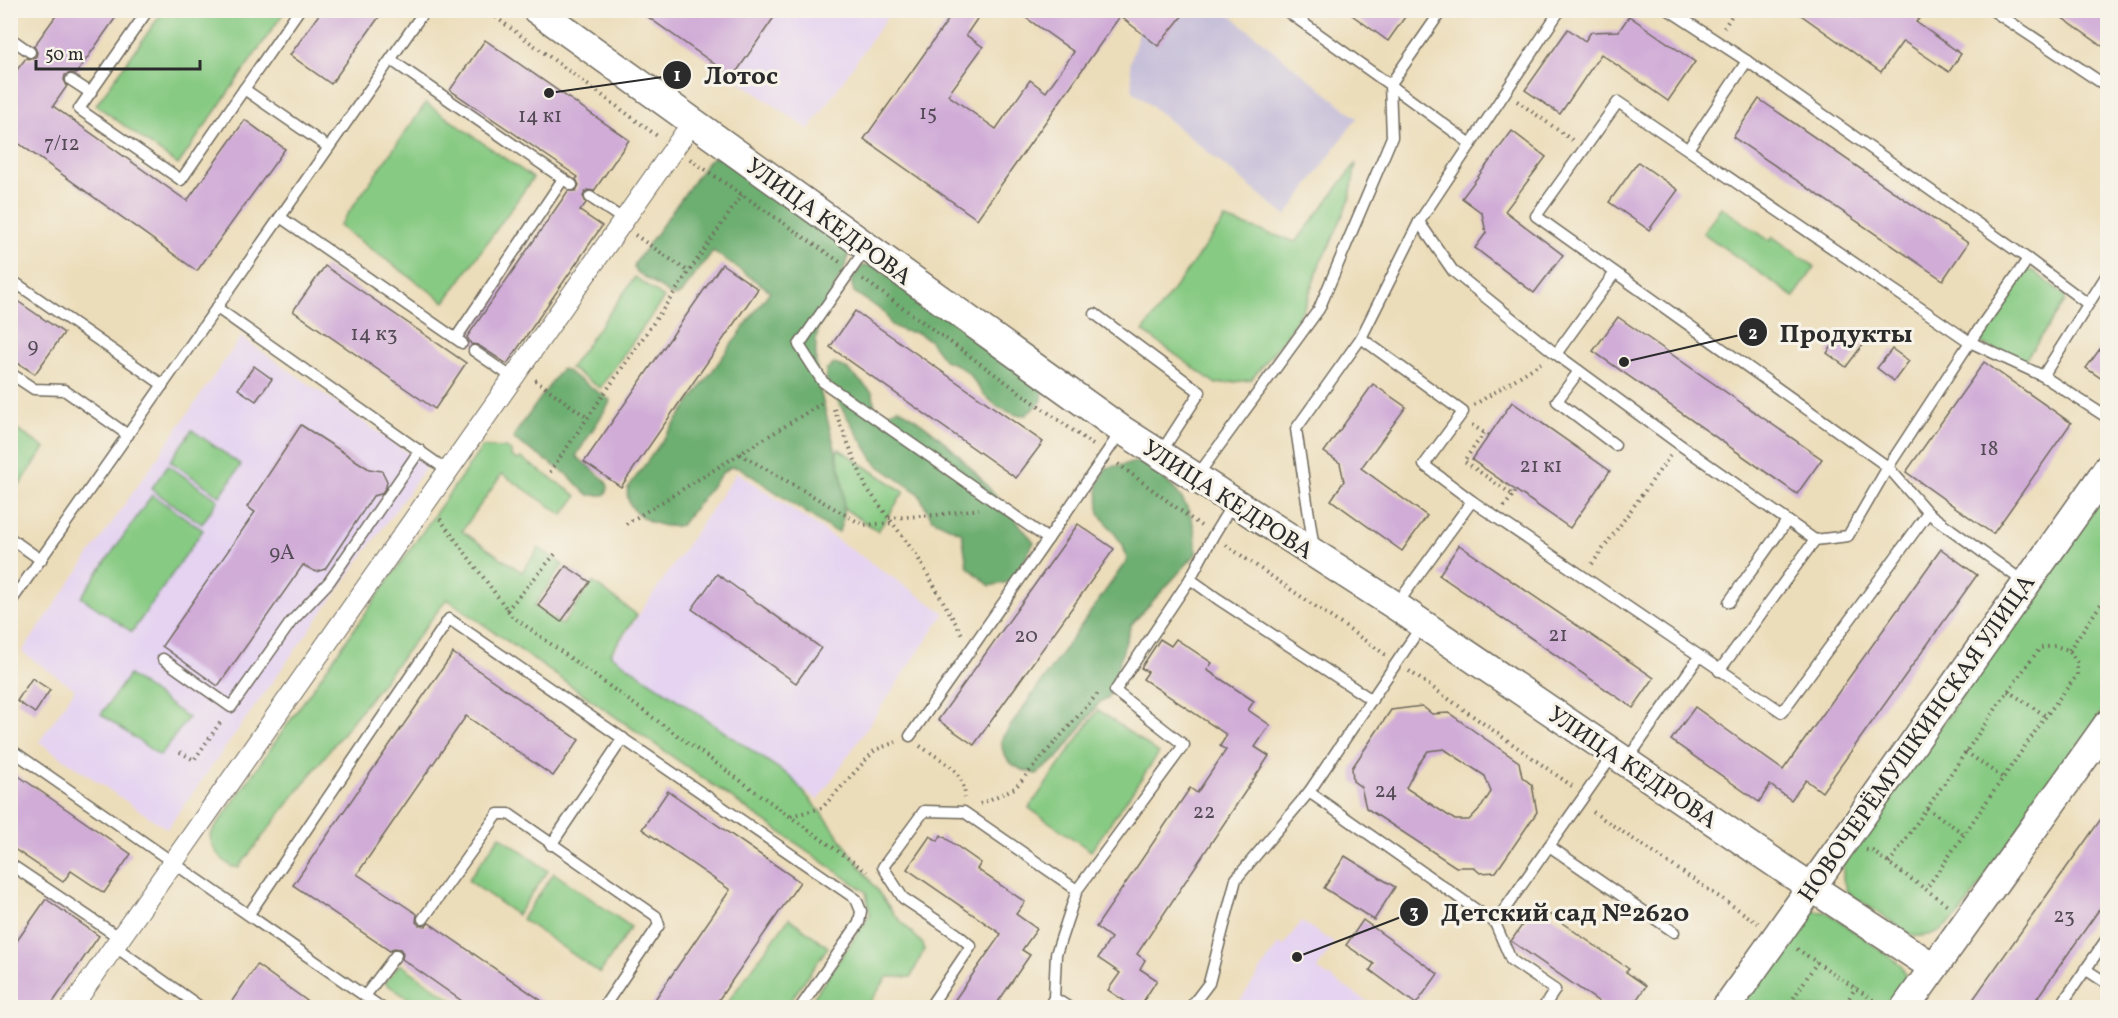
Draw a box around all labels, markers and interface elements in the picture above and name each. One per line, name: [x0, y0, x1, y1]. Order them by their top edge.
scale bar: [36, 33, 200, 71]
text: 50 m: [45, 43, 84, 68]
callout: Лотос: [662, 53, 790, 97]
text: Лотос: [704, 59, 778, 95]
text: 1: [673, 64, 681, 89]
house number: 15: [919, 99, 937, 128]
house number: 14 к1: [518, 102, 562, 131]
house number: 7/12: [44, 130, 80, 159]
street label: УЛИЦА КЕДРОВА: [738, 151, 918, 295]
callout: Продукты: [1738, 310, 1924, 354]
text: Продукты: [1780, 317, 1912, 353]
house number: 14 к3: [351, 320, 397, 349]
text: 2: [1748, 322, 1758, 347]
house number: 9: [28, 332, 39, 361]
street label: УЛИЦА КЕДРОВА: [1134, 432, 1320, 569]
house number: 18: [1980, 435, 1998, 464]
house number: 21 к1: [1520, 452, 1562, 481]
house number: 9А: [269, 539, 295, 568]
street label: НОВОЧЕРЁМУШКИНСКАЯ УЛИЦА: [1791, 568, 2044, 910]
house number: 21: [1548, 621, 1568, 650]
house number: 20: [1014, 622, 1038, 651]
street label: УЛИЦА КЕДРОВА: [1540, 699, 1724, 838]
house number: 24: [1374, 777, 1398, 806]
house number: 22: [1193, 798, 1215, 827]
callout: Детский сад №2620: [1399, 890, 1701, 934]
text: Детский сад №2620: [1441, 896, 1689, 932]
text: 3: [1409, 901, 1419, 926]
house number: 23: [2053, 902, 2075, 931]

